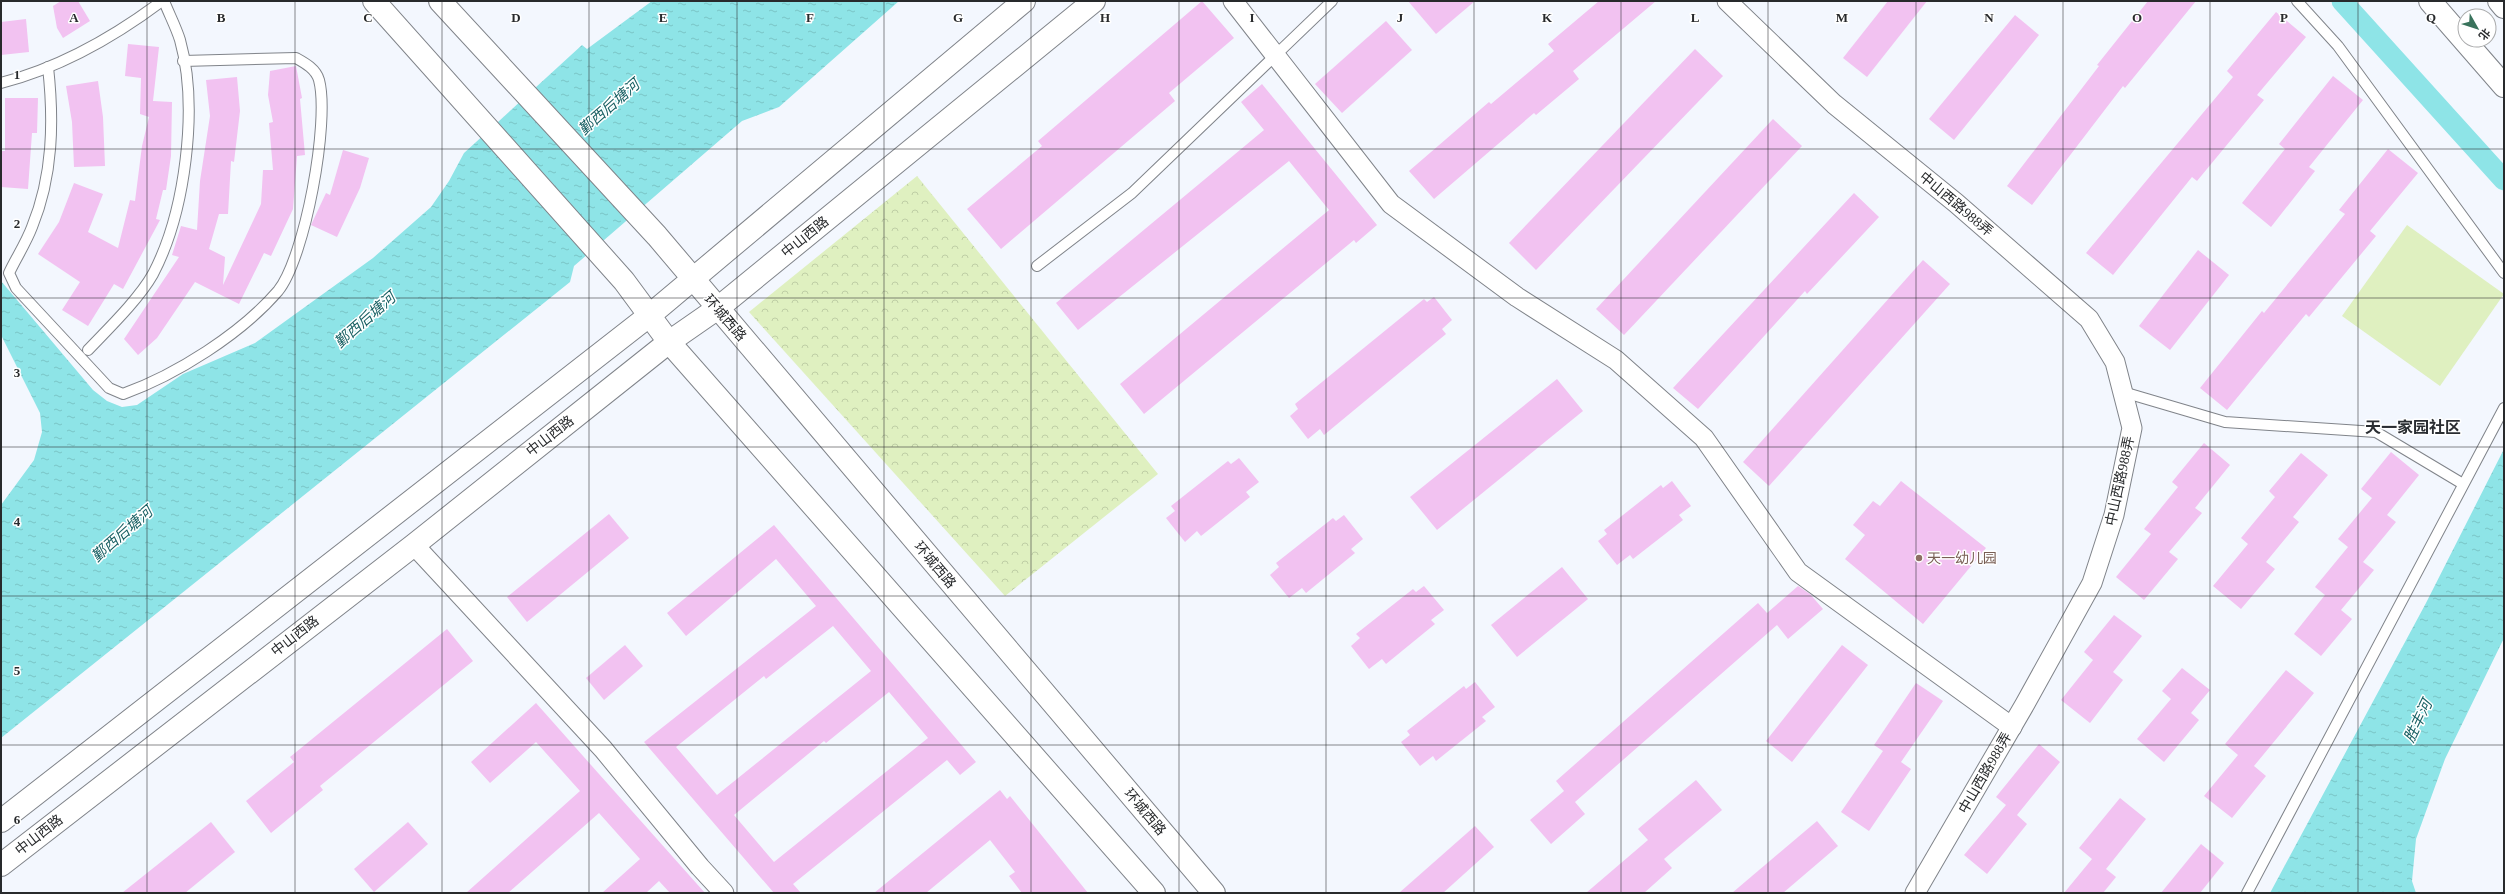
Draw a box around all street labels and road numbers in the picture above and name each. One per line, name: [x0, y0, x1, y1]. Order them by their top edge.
street label: 中山西路988弄: [1916, 169, 1996, 239]
street label: 中山西路: [779, 214, 831, 260]
street label: 环城西路: [701, 292, 749, 344]
street label: 中山西路: [523, 413, 577, 459]
street label: 中山西路988弄: [2103, 435, 2137, 527]
street label: 环城西路: [911, 539, 959, 591]
street label: 中山西路: [268, 613, 322, 659]
street label: 中山西路988弄: [1956, 730, 2014, 816]
street label: 环城西路: [1121, 786, 1169, 838]
street label: 中山西路: [12, 812, 66, 858]

